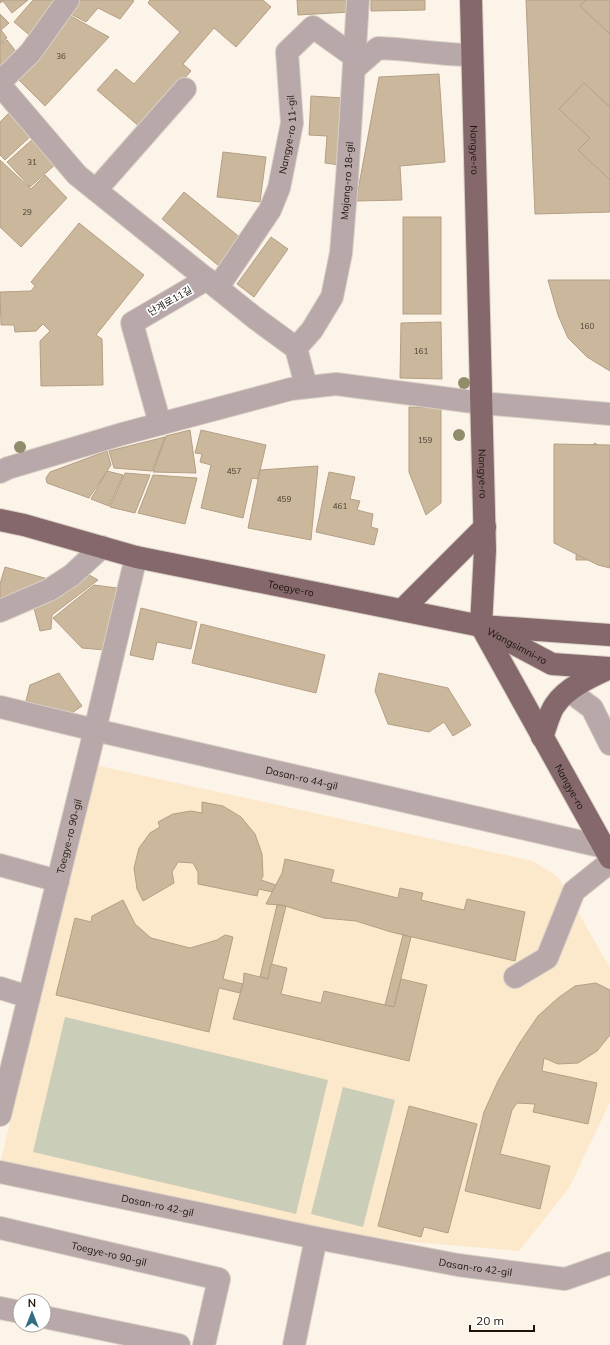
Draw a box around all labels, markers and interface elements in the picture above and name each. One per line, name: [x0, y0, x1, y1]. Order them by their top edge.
house number: 36: [56, 51, 66, 61]
street label: Nangye-ro 11-gil: [275, 95, 298, 175]
street label: Nangye-ro: [468, 125, 482, 175]
street label: Majang-ro 18-gil: [337, 141, 356, 220]
house number: 31: [27, 157, 37, 167]
house number: 29: [22, 207, 32, 217]
street label: 난계로11길: [146, 283, 194, 319]
house number: 160: [580, 321, 594, 331]
house number: 161: [414, 346, 428, 356]
house number: 159: [418, 435, 432, 445]
street label: Nangye-ro: [476, 449, 490, 499]
house number: 457: [227, 466, 241, 476]
house number: 459: [277, 494, 291, 504]
house number: 461: [333, 501, 347, 511]
street label: Toegye-ro: [267, 577, 315, 599]
street label: Wangsimni-ro: [485, 624, 550, 667]
street label: Nangye-ro: [553, 762, 588, 812]
street label: Dasan-ro 44-gil: [264, 763, 339, 792]
street label: Toegye-ro 90-gil: [53, 798, 84, 875]
street label: Dasan-ro 42-gil: [120, 1191, 195, 1219]
street label: Toegye-ro 90-gil: [70, 1238, 148, 1268]
street label: Dasan-ro 42-gil: [438, 1255, 513, 1279]
north arrow: [12, 1293, 52, 1333]
text: N: [28, 1296, 36, 1310]
scale bar: [470, 1307, 534, 1333]
text: 20 m: [476, 1313, 504, 1328]

